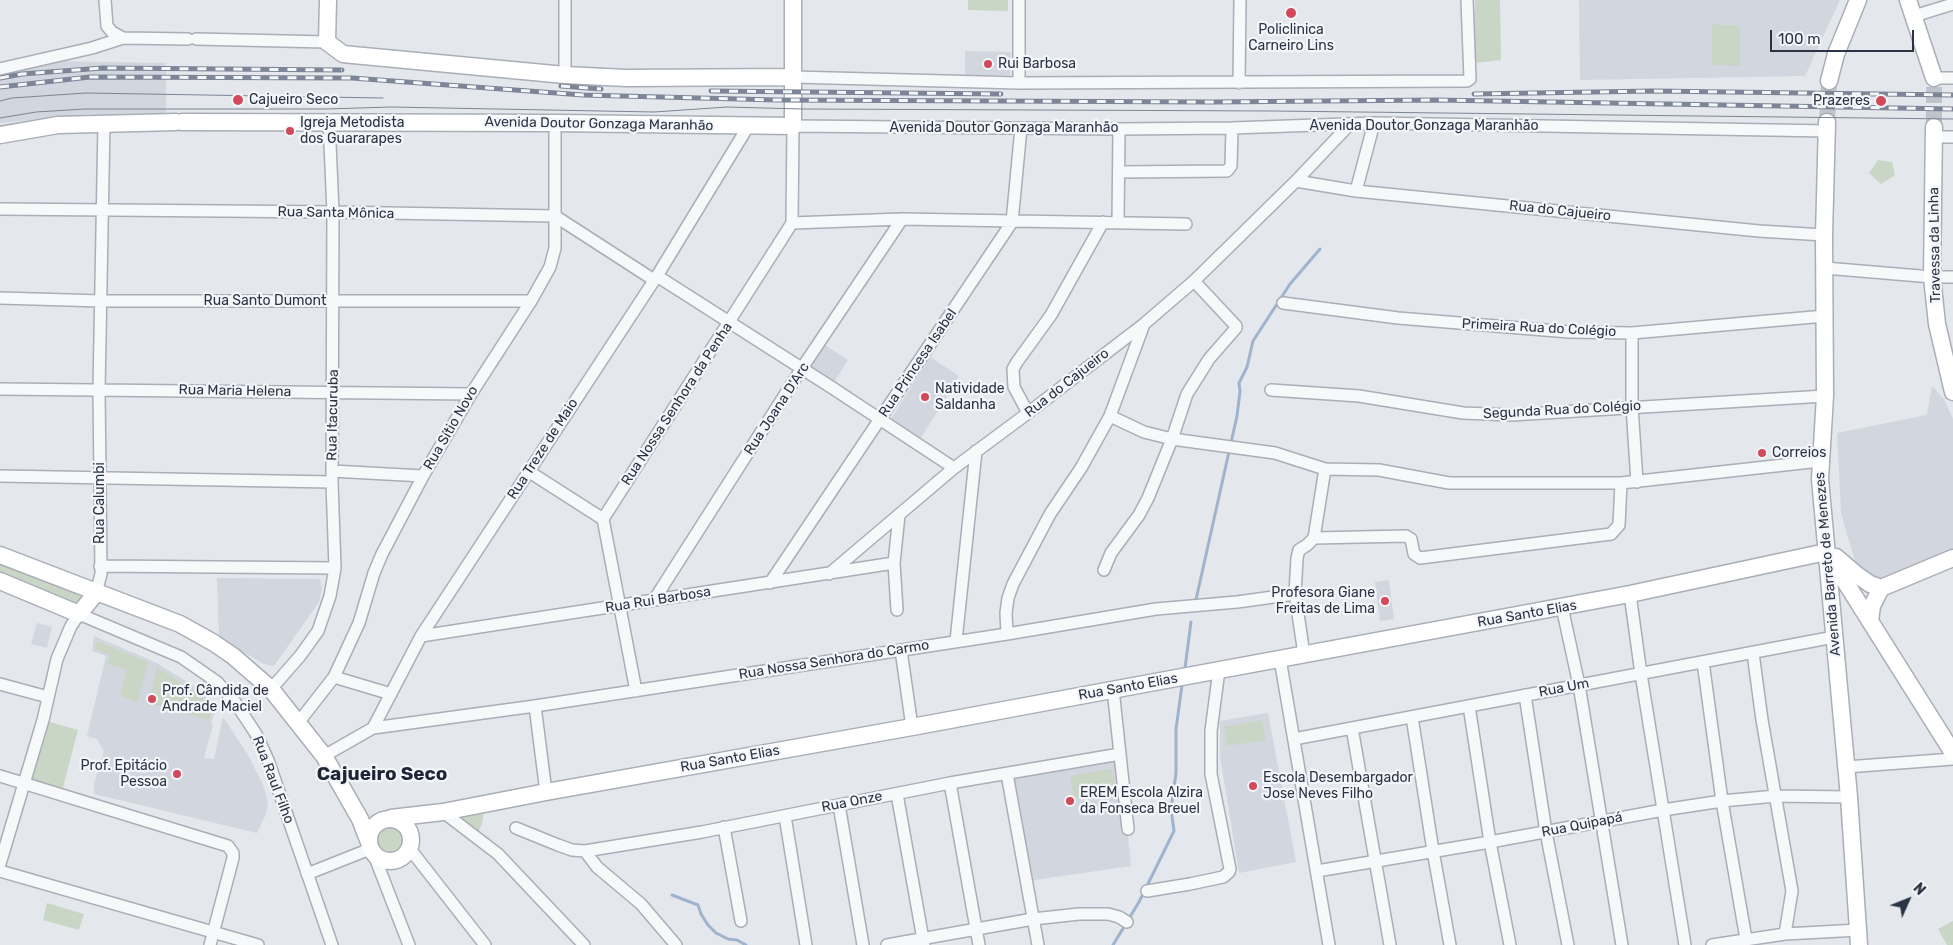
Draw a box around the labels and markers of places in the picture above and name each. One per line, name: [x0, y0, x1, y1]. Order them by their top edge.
marker: Policlinica Carneiro Lins: [1284, 6, 1298, 20]
place label: Policlinica Carneiro Lins: [1248, 22, 1334, 54]
place label: Rui Barbosa: [998, 56, 1076, 72]
marker: Rui Barbosa: [982, 58, 994, 70]
place label: Cajueiro Seco: [249, 92, 338, 108]
marker: Cajueiro Seco: [231, 93, 245, 107]
place label: Prazeres: [1813, 93, 1870, 109]
marker: Prazeres: [1874, 94, 1888, 108]
place label: Igreja Metodista dos Guararapes: [300, 115, 404, 148]
marker: Igreja Metodista dos Guararapes: [284, 125, 296, 137]
place label: Natividade Saldanha: [935, 381, 1005, 414]
marker: Natividade Saldanha: [919, 391, 931, 403]
place label: Correios: [1772, 445, 1826, 461]
marker: Correios: [1756, 447, 1768, 459]
place label: Profesora Giane Freitas de Lima: [1271, 585, 1375, 618]
marker: Profesora Giane Freitas de Lima: [1379, 595, 1391, 607]
place label: Prof. Cândida de Andrade Maciel: [162, 683, 269, 716]
marker: Prof. Cândida de Andrade Maciel: [146, 693, 158, 705]
place label: Prof. Epitácio Pessoa: [81, 758, 167, 790]
marker: Prof. Epitácio Pessoa: [171, 768, 183, 780]
place label: Escola Desembargador Jose Neves Filho: [1263, 770, 1413, 802]
marker: Escola Desembargador Jose Neves Filho: [1247, 780, 1259, 792]
place label: EREM Escola Alzira da Fonseca Breuel: [1080, 785, 1203, 818]
marker: EREM Escola Alzira da Fonseca Breuel: [1064, 795, 1076, 807]

